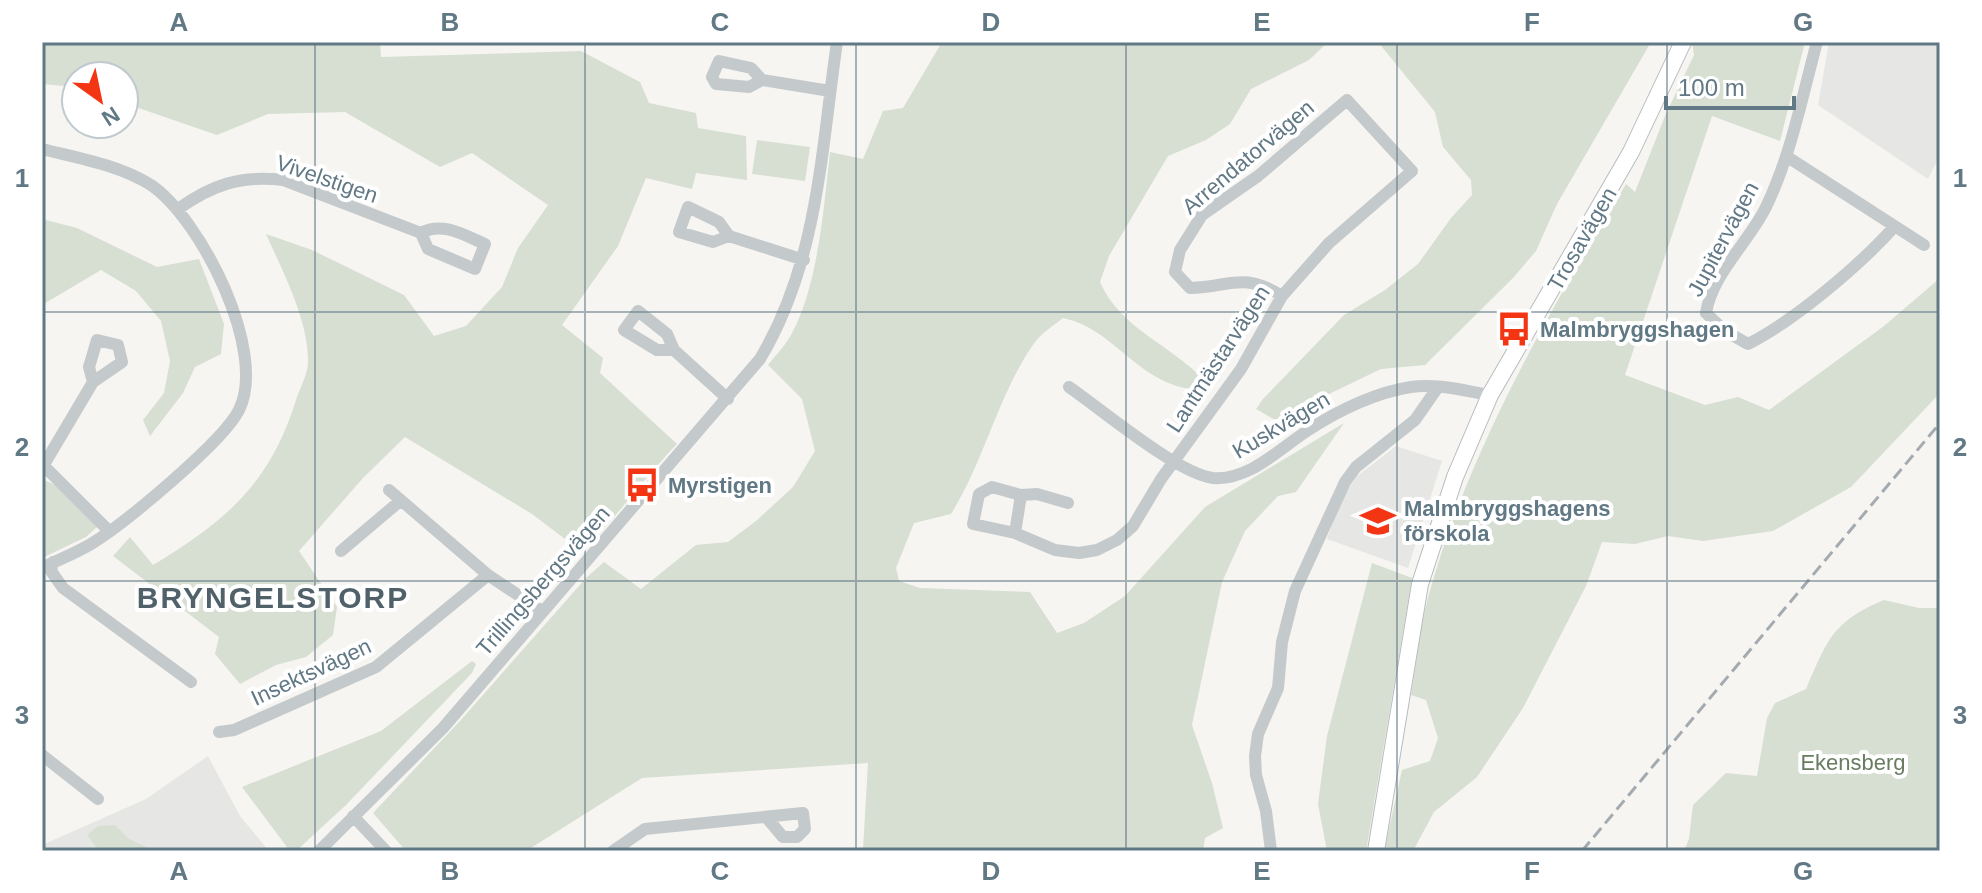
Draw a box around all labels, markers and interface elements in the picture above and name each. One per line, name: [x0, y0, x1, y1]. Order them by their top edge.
text: A: [170, 7, 189, 37]
text: B: [441, 7, 459, 37]
text: C: [711, 7, 730, 37]
text: D: [982, 7, 1000, 37]
text: E: [1253, 7, 1271, 37]
text: F: [1524, 7, 1540, 37]
text: G: [1793, 7, 1813, 37]
north arrow: [60, 60, 140, 140]
scale bar: [1666, 60, 1794, 110]
text: 100 m: [1678, 74, 1745, 101]
street label: Arrendatorvägen: [1177, 95, 1319, 219]
text: N: [97, 102, 124, 131]
street label: Vivelstigen: [273, 150, 381, 208]
text: 1: [15, 163, 29, 193]
text: 1: [1953, 163, 1967, 193]
street label: Jupitervägen: [1682, 178, 1764, 300]
street label: Trosavägen: [1542, 183, 1622, 295]
street label: Lantmästarvägen: [1161, 281, 1275, 437]
bus stop icon: Malmbryggshagen: [1495, 310, 1533, 348]
place label: Malmbryggshagen: [1540, 317, 1734, 342]
street label: Kuskvägen: [1228, 386, 1334, 464]
text: 2: [15, 432, 29, 462]
text: 2: [1953, 432, 1967, 462]
bus stop icon: Myrstigen: [623, 466, 661, 504]
place label: Myrstigen: [668, 473, 772, 498]
place label: Malmbryggshagens förskola: [1404, 496, 1611, 546]
street label: Trillingsbergsvägen: [471, 501, 615, 661]
school or university icon: Malmbryggshagens förskola: [1359, 502, 1397, 540]
district label: BRYNGELSTORP: [137, 581, 409, 614]
street label: Insektsvägen: [247, 633, 375, 711]
text: 3: [15, 700, 29, 730]
text: 3: [1953, 700, 1967, 730]
park label: Ekensberg: [1800, 750, 1906, 775]
text: A: [170, 856, 189, 886]
text: B: [441, 856, 459, 886]
text: C: [711, 856, 730, 886]
text: D: [982, 856, 1000, 886]
text: E: [1253, 856, 1271, 886]
text: F: [1524, 856, 1540, 886]
text: G: [1793, 856, 1813, 886]

